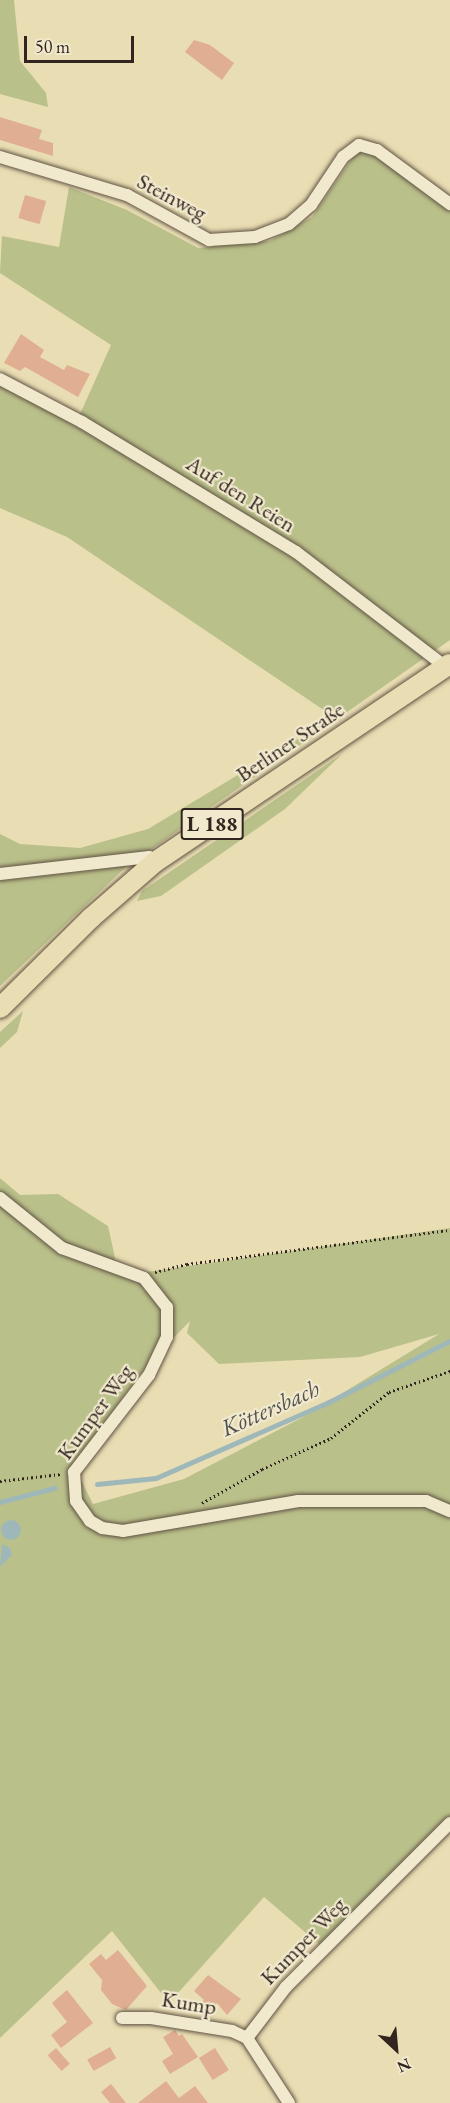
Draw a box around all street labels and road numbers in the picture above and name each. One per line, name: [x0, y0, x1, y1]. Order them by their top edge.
street label: Steinweg: [133, 168, 211, 226]
street label: Auf den Reien: [182, 450, 300, 538]
street label: Berliner Straße: [231, 696, 349, 788]
road number: L 188: [180, 806, 244, 842]
street label: Kumper Weg: [52, 1359, 138, 1465]
street label: Kumper Weg: [255, 1892, 351, 1990]
street label: Kump: [160, 1986, 218, 2020]

